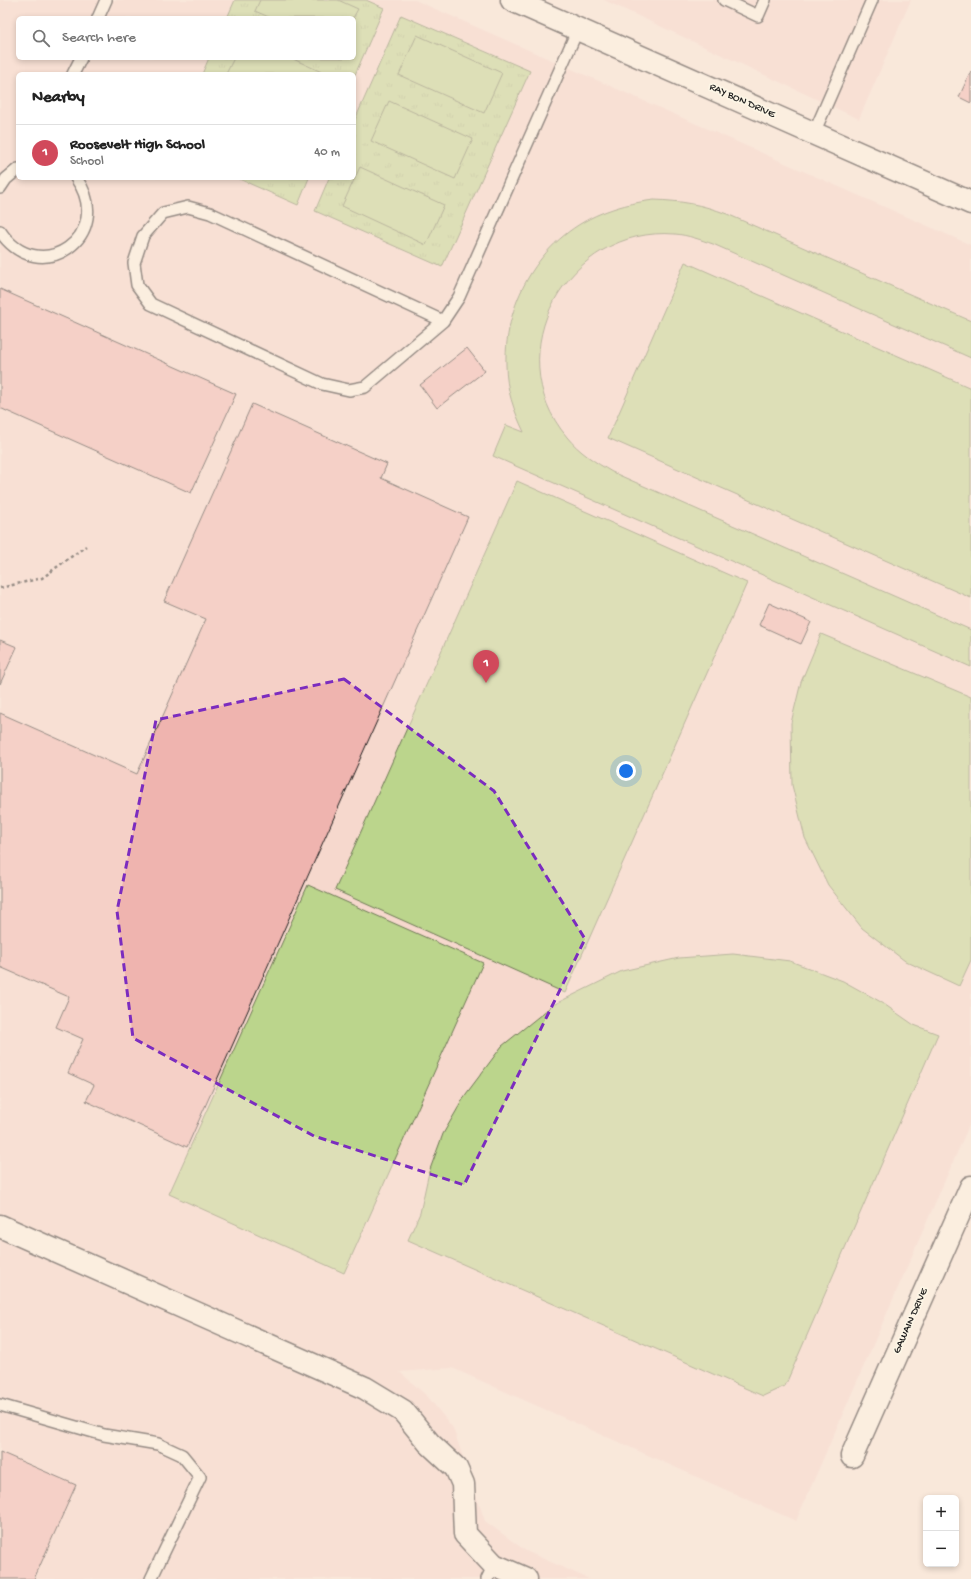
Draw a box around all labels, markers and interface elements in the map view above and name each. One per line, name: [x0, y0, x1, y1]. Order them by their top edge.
search box: [16, 16, 356, 60]
icon: search: [30, 27, 52, 49]
text: Search here: [62, 29, 136, 47]
street label: RAY BON DRIVE: [707, 81, 778, 121]
text: Nearby: [32, 88, 85, 108]
text: Roosevelt High School: [70, 136, 205, 154]
text: 1: [42, 145, 48, 160]
text: 40 m: [314, 145, 340, 160]
text: School: [70, 154, 104, 169]
pin: 1: [473, 650, 499, 683]
your location: [616, 761, 636, 781]
street label: GAWAIN DRIVE: [891, 1285, 931, 1356]
map controls: [923, 1495, 959, 1567]
button: +: [923, 1495, 959, 1531]
button: −: [923, 1531, 959, 1567]

